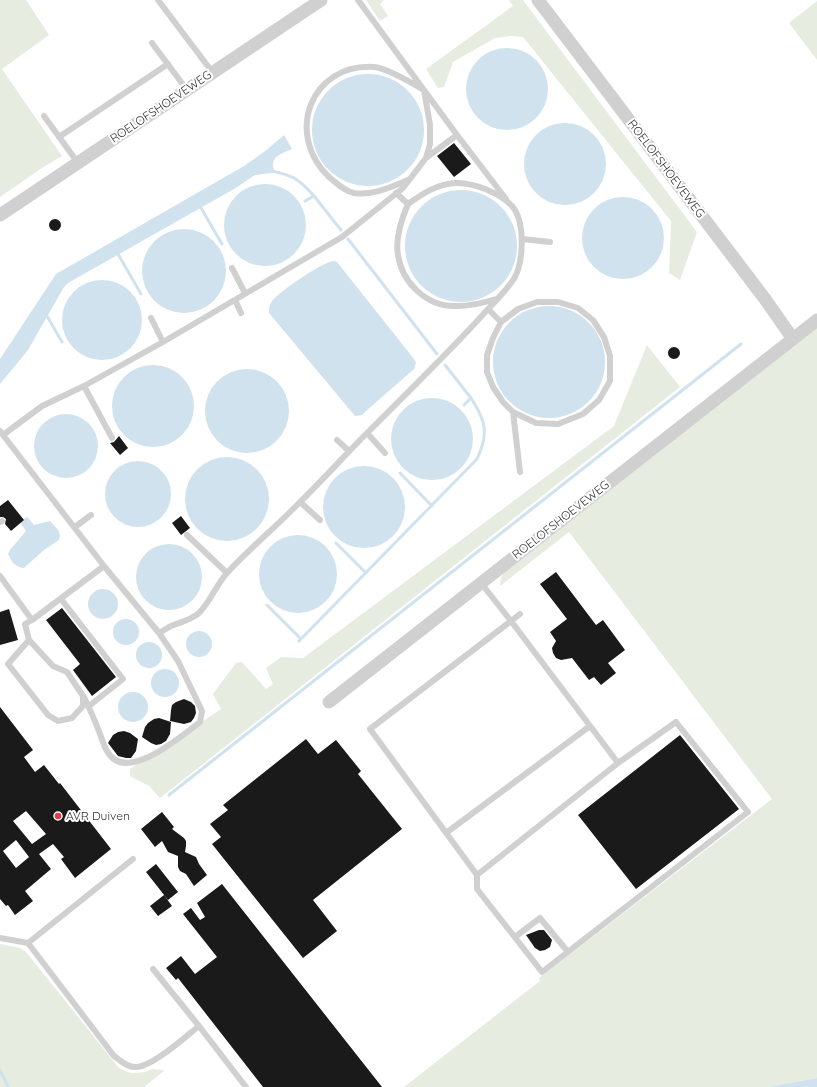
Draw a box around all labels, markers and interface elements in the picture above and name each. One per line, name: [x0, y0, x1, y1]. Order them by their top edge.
street label: ROELOFSHOEVEWEG: [108, 68, 214, 146]
street label: ROELOFSHOEVEWEG: [624, 117, 708, 221]
street label: ROELOFSHOEVEWEG: [510, 478, 612, 562]
place label: AVR Duiven: [66, 809, 130, 823]
marker: AVR Duiven: [53, 811, 63, 821]

